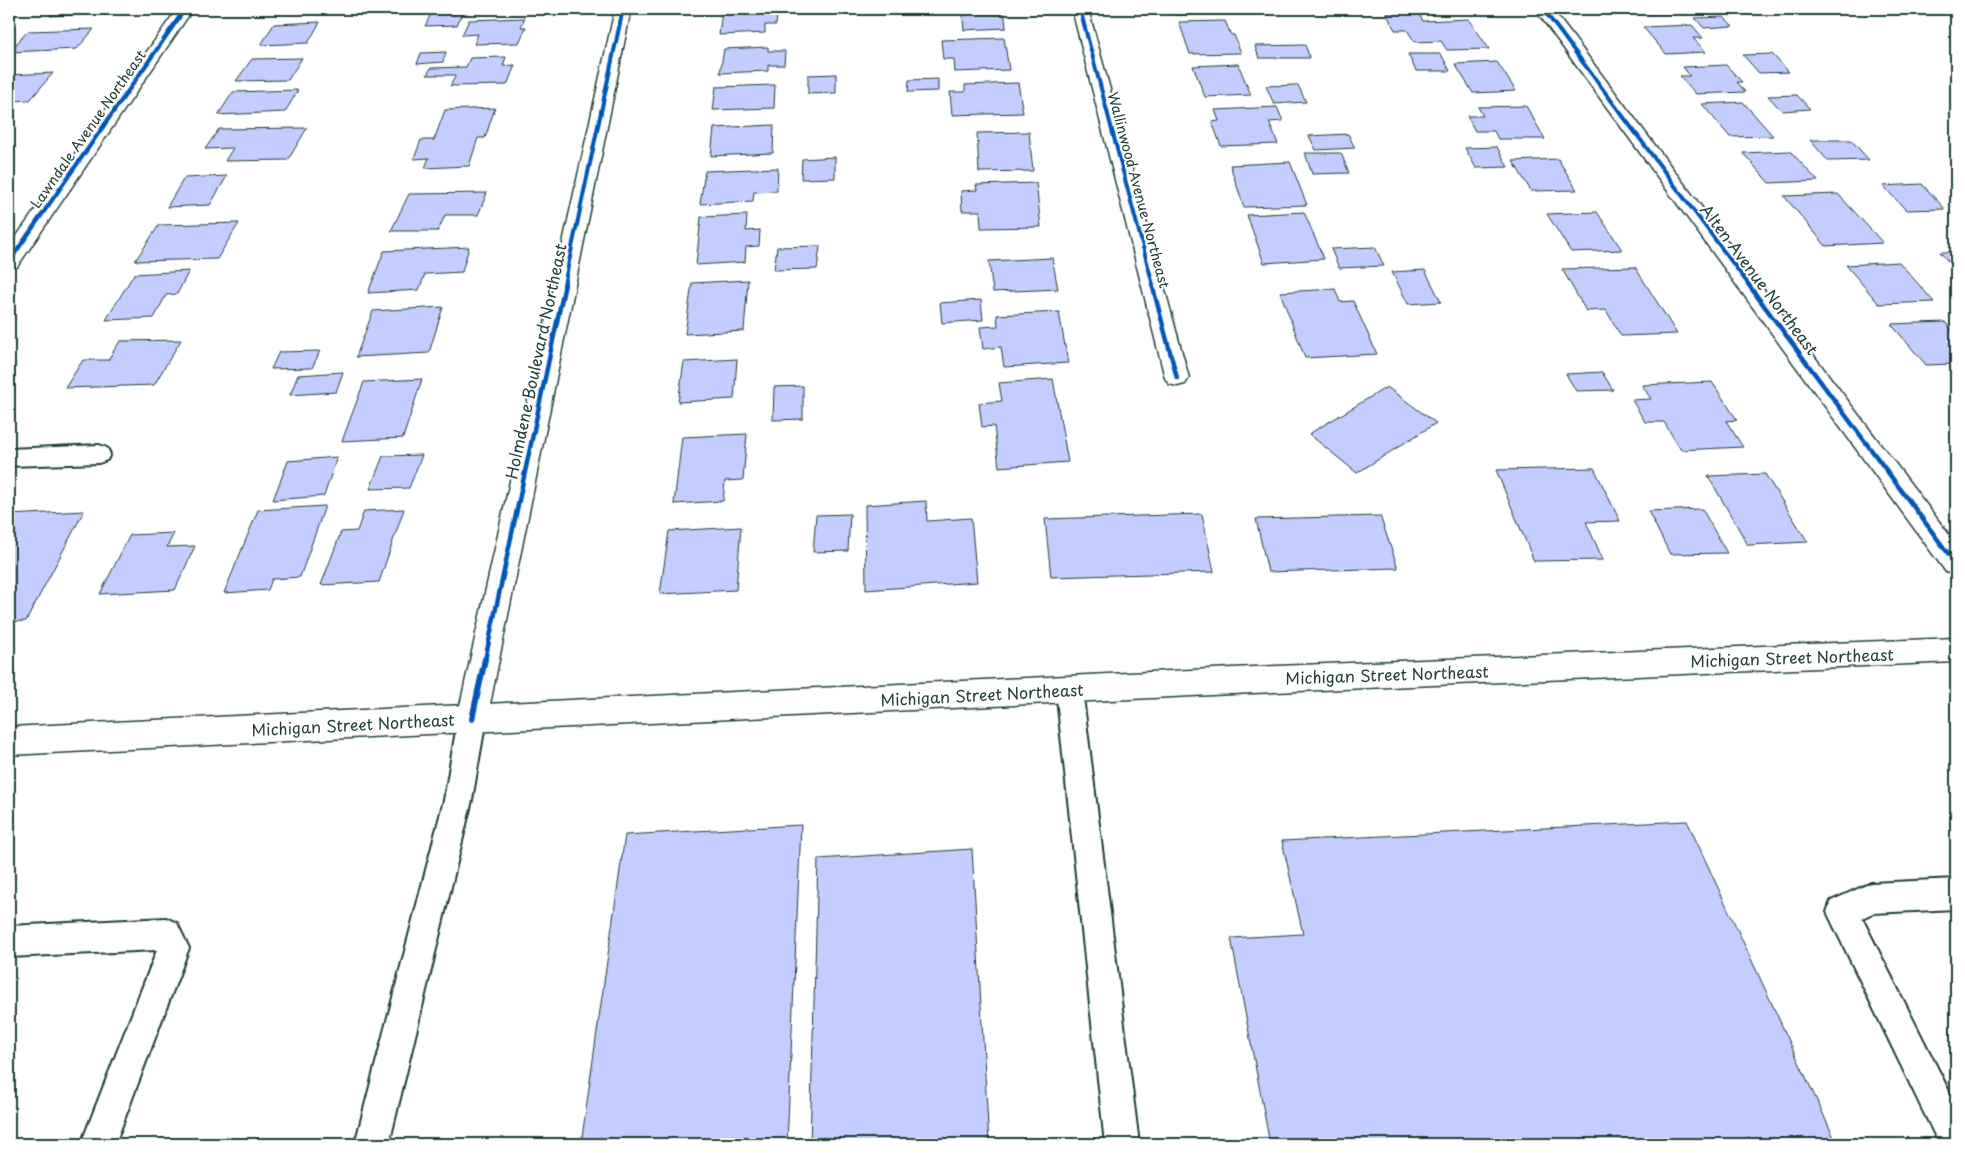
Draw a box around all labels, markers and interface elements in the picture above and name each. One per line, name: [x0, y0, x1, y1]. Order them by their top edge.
street label: Lawndale Avenue Northeast: [25, 45, 151, 212]
street label: Wallinwood Avenue Northeast: [1103, 90, 1175, 291]
street label: Alten Avenue Northeast: [1695, 199, 1825, 359]
street label: Holmdene Boulevard Northeast: [498, 241, 572, 481]
street label: Michigan Street Northeast: [1690, 641, 1894, 673]
street label: Michigan Street Northeast: [1285, 658, 1489, 690]
street label: Michigan Street Northeast: [880, 677, 1084, 711]
street label: Michigan Street Northeast: [251, 707, 455, 741]

